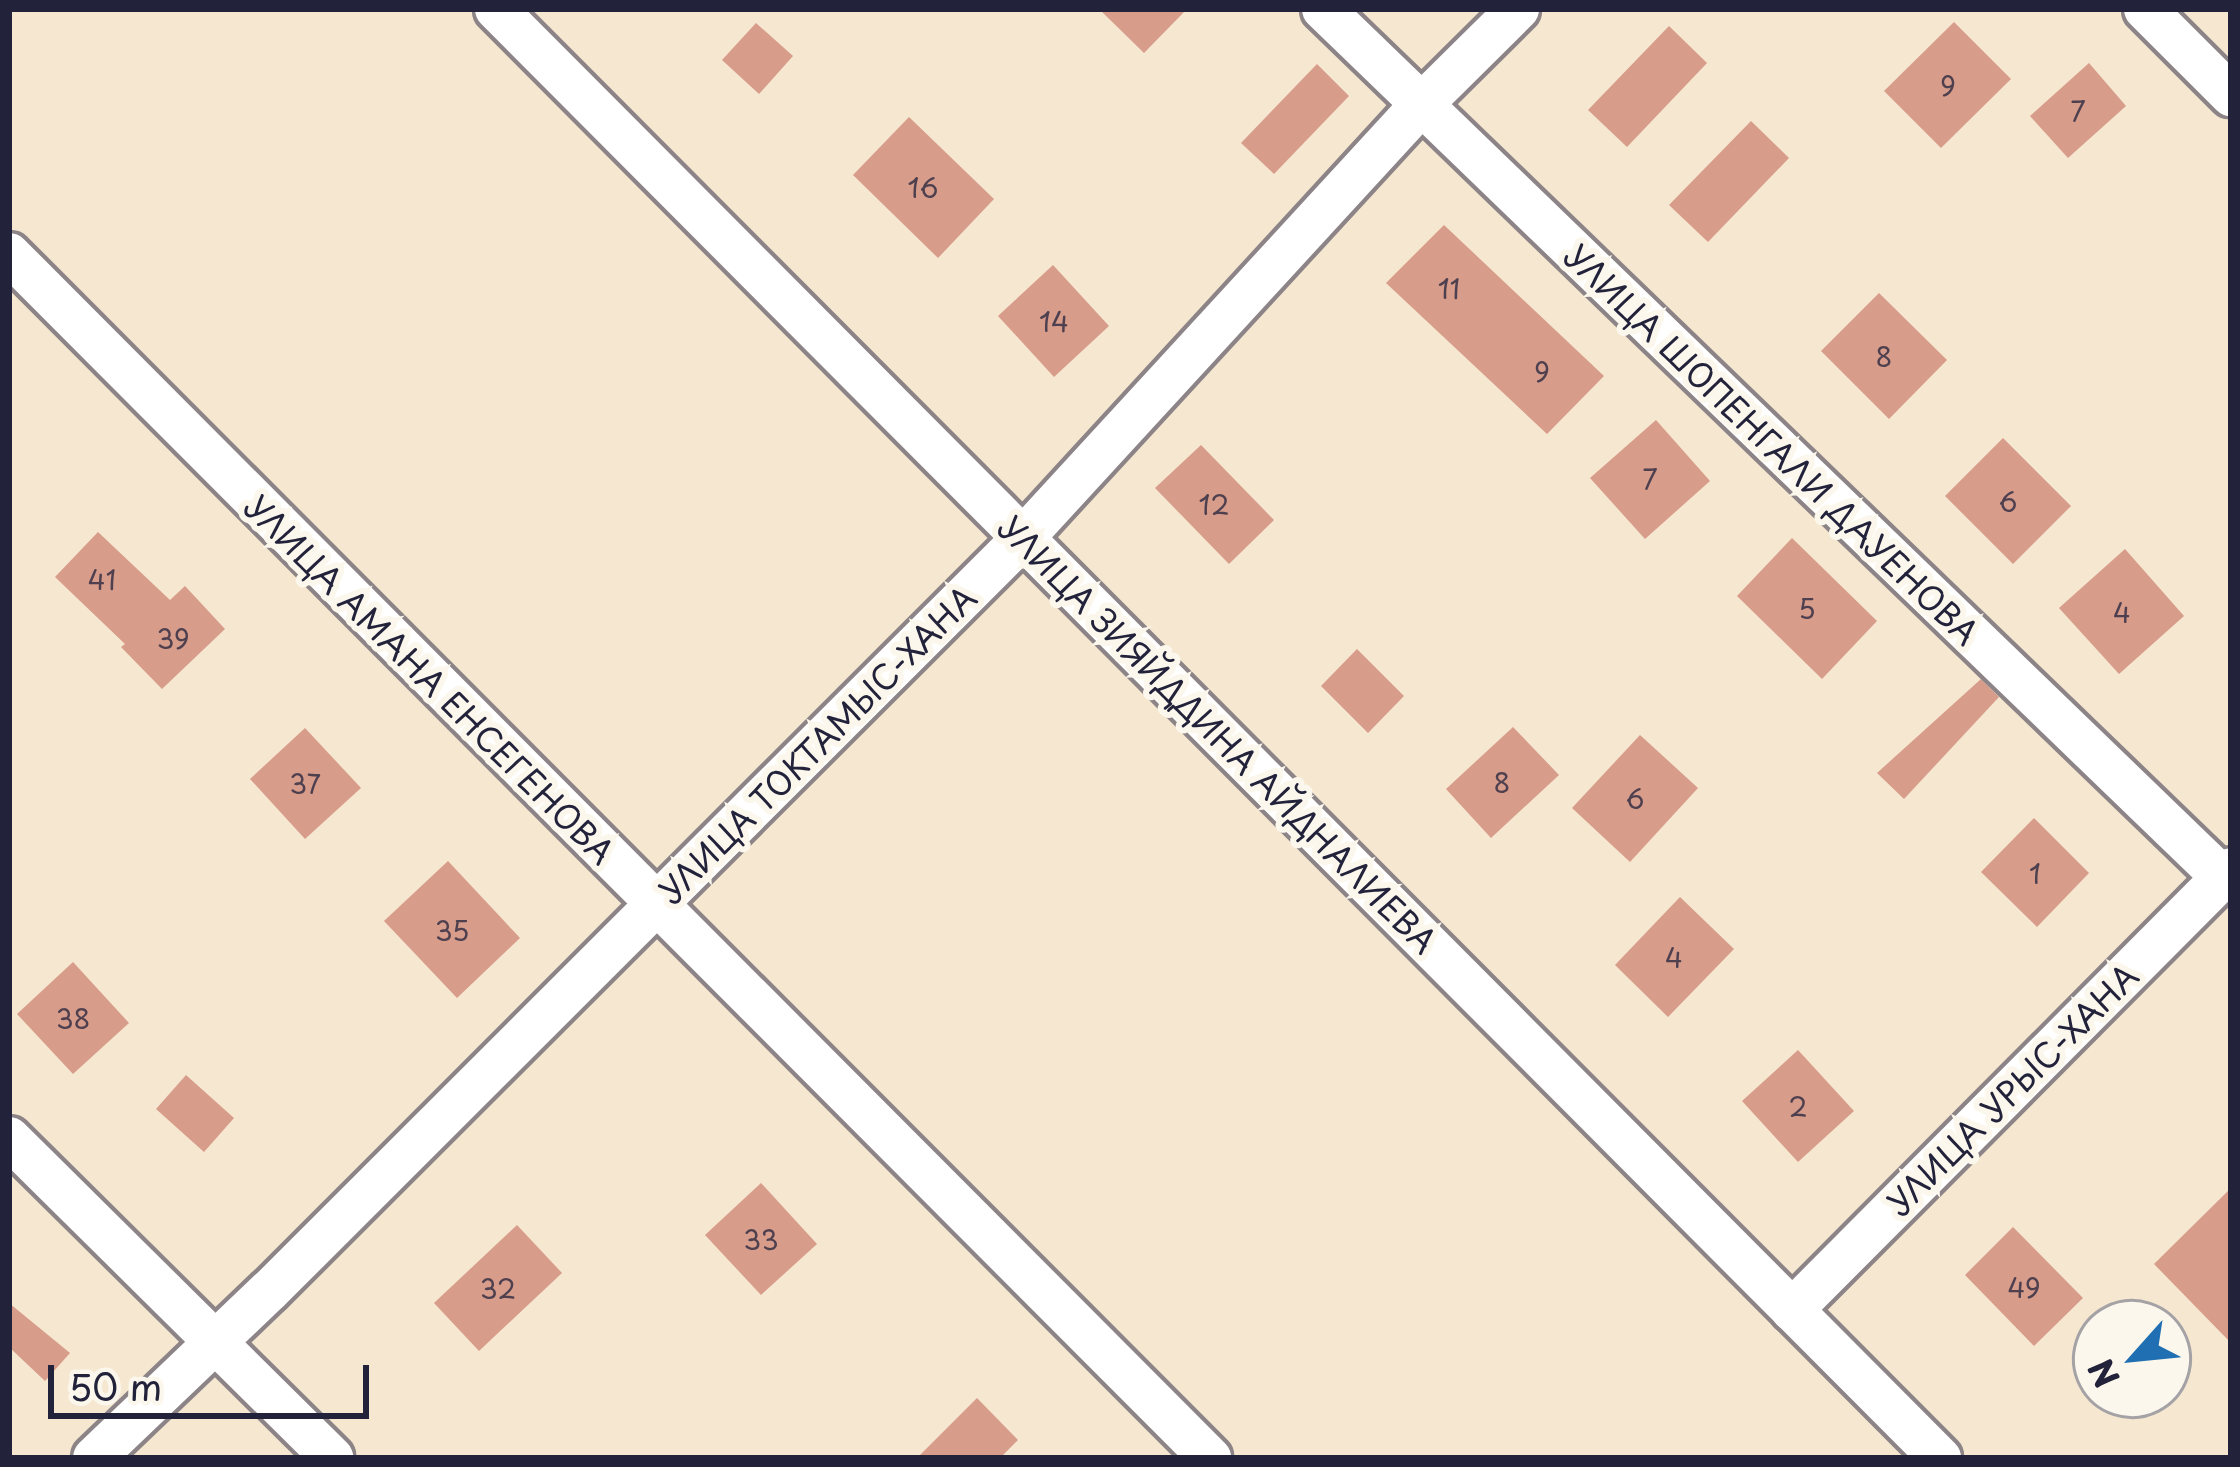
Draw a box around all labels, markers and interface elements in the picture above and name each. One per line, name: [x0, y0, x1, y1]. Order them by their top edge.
house number: 9: [1940, 69, 1956, 101]
house number: 7: [2070, 95, 2086, 127]
house number: 16: [907, 171, 939, 203]
street label: УЛИЦА ШОПЕНГАЛИ ДАУЕНОВА: [1557, 235, 1987, 653]
house number: 11: [1438, 272, 1460, 304]
house number: 14: [1039, 305, 1069, 337]
house number: 8: [1876, 340, 1892, 372]
house number: 9: [1534, 355, 1550, 387]
house number: 7: [1642, 463, 1658, 495]
house number: 6: [1999, 485, 2017, 517]
street label: УЛИЦА АМАНА ЕНСЕГЕНОВА: [238, 487, 622, 871]
house number: 12: [1198, 488, 1230, 520]
street label: УЛИЦА ЗИЯЙДДИНА АЙДНАЛИЕВА: [989, 505, 1447, 963]
house number: 41: [88, 563, 116, 595]
street label: УЛИЦА ТОКТАМЫС-ХАНА: [649, 576, 985, 912]
house number: 5: [1798, 592, 1816, 624]
house number: 4: [2113, 596, 2131, 628]
house number: 39: [156, 622, 190, 654]
house number: 8: [1494, 766, 1510, 798]
house number: 37: [289, 767, 321, 799]
house number: 6: [1626, 782, 1644, 814]
house number: 1: [2029, 857, 2041, 889]
house number: 35: [435, 914, 469, 946]
house number: 4: [1665, 941, 1683, 973]
street label: УЛИЦА УРЫС-ХАНА: [1878, 955, 2146, 1223]
house number: 38: [56, 1002, 90, 1034]
house number: 2: [1788, 1090, 1808, 1122]
house number: 33: [743, 1223, 779, 1255]
house number: 49: [2007, 1271, 2041, 1303]
house number: 32: [480, 1272, 516, 1304]
north arrow: [2072, 1299, 2192, 1419]
scale bar: [54, 1341, 375, 1415]
text: N: [2074, 1351, 2131, 1397]
text: 50 m: [69, 1359, 162, 1413]

